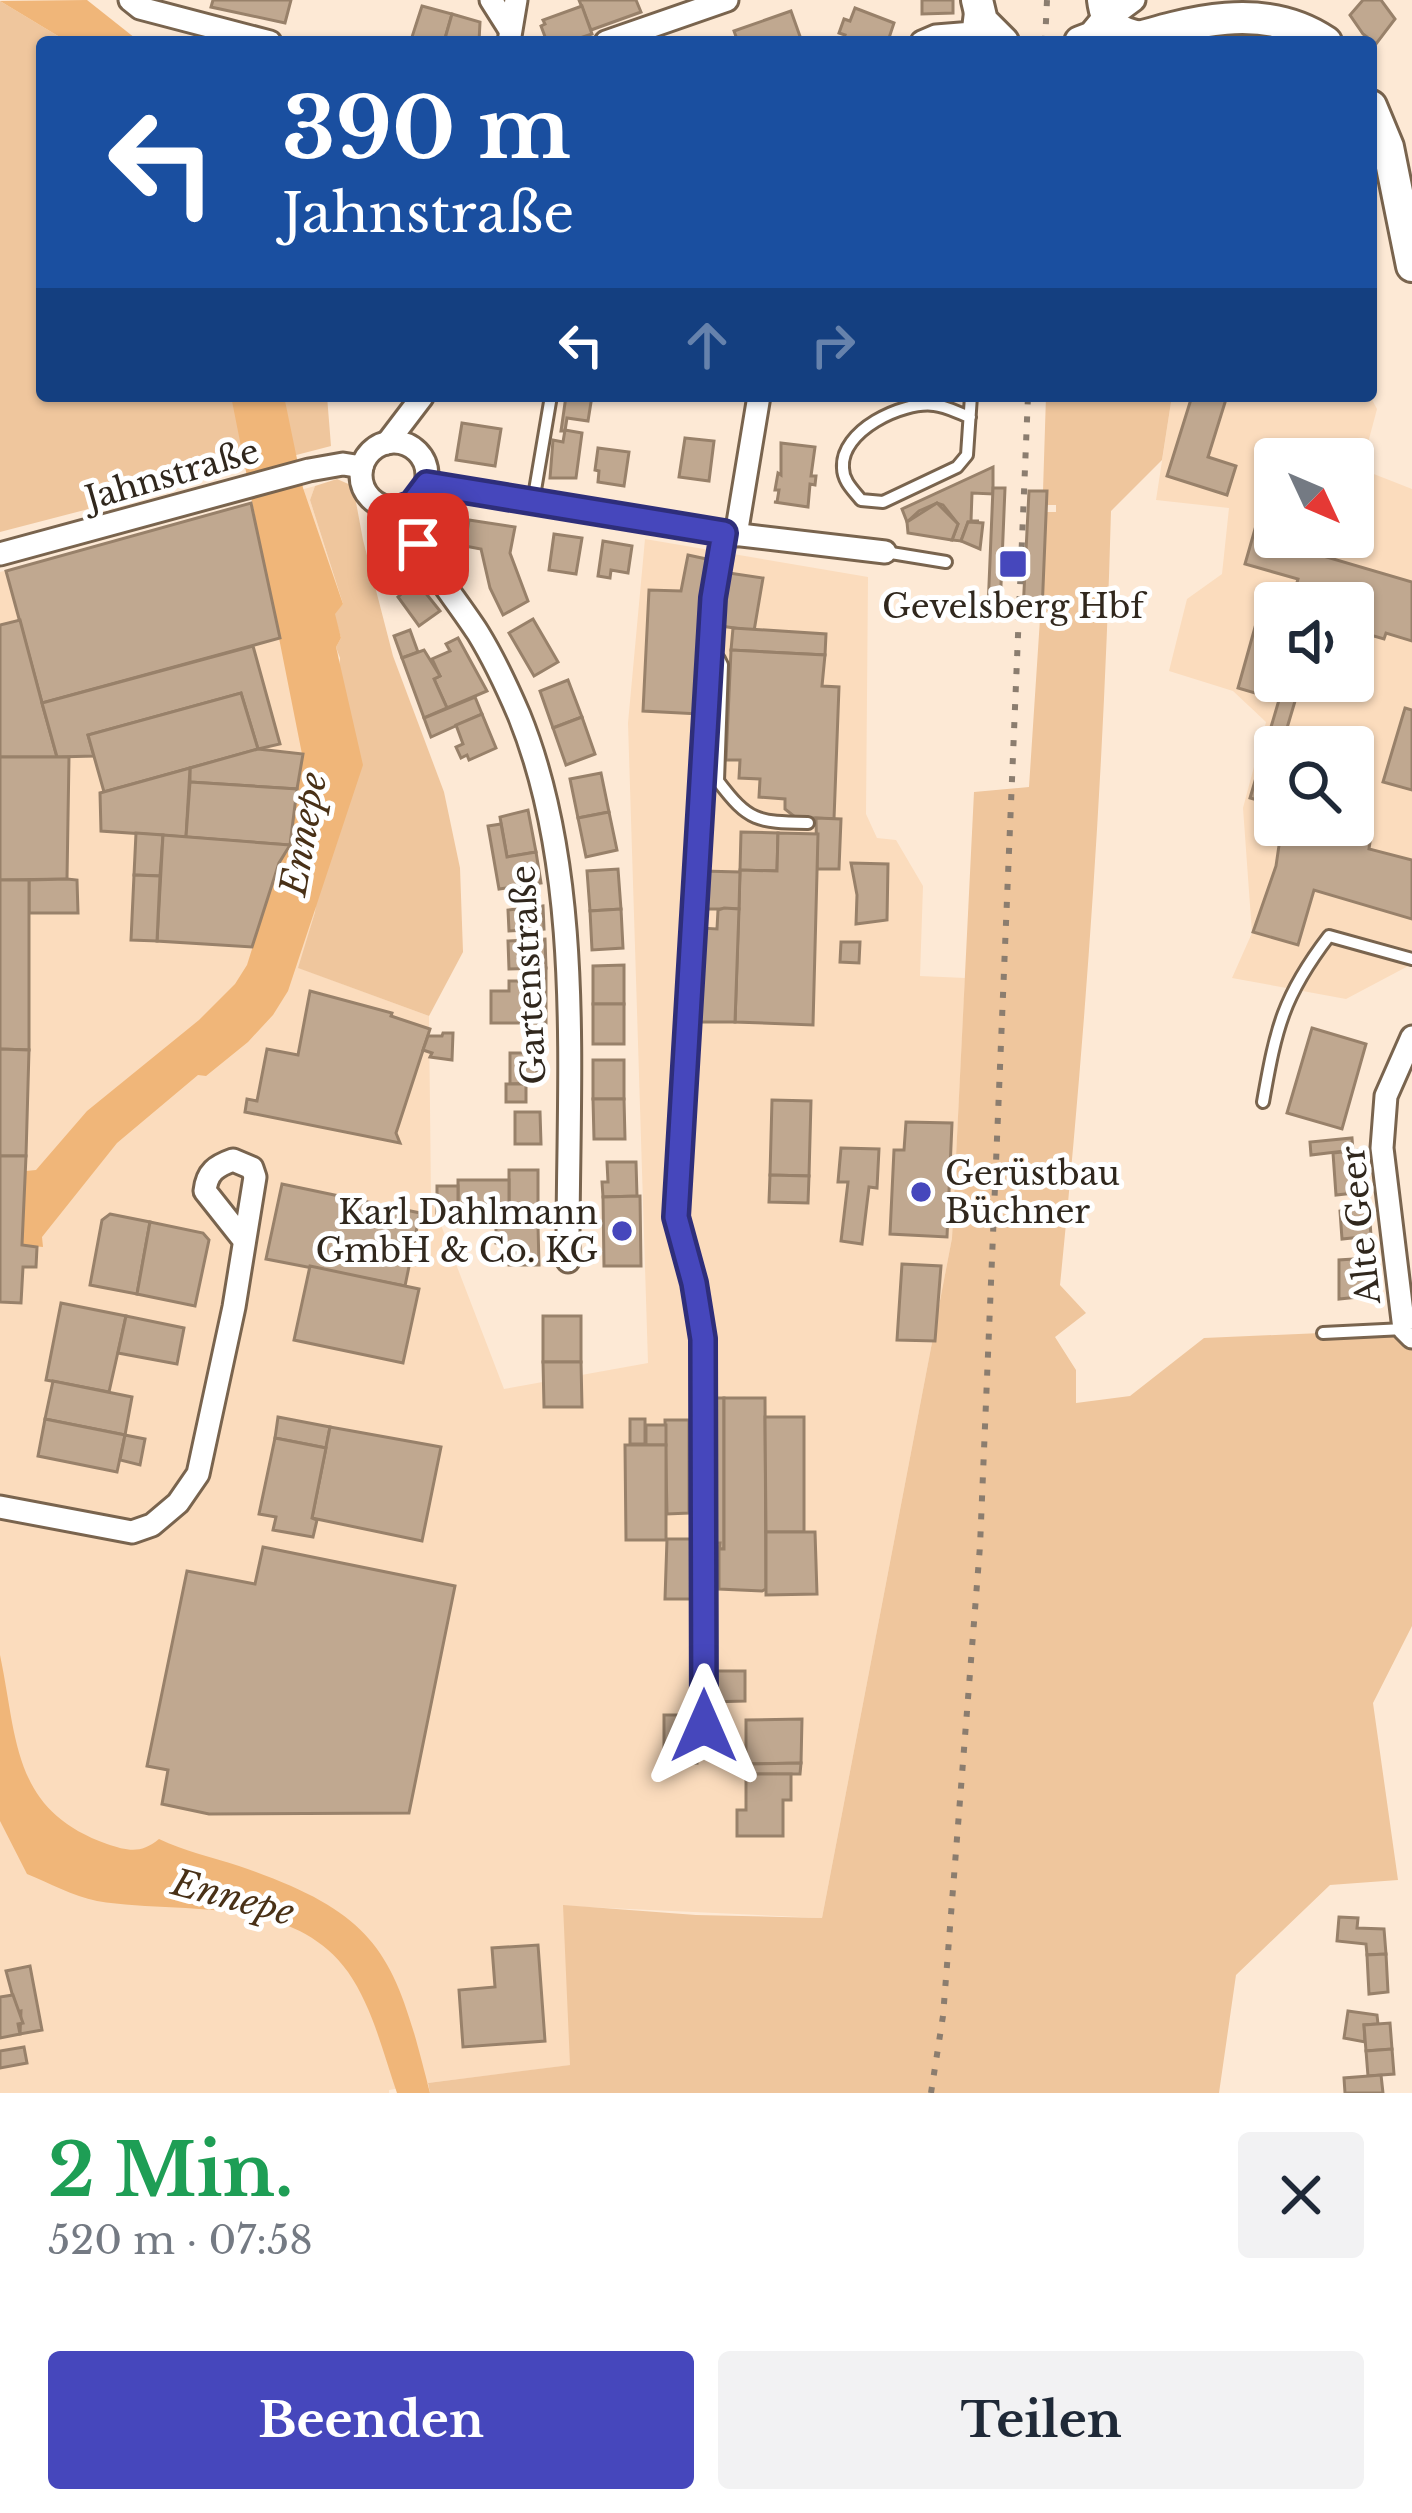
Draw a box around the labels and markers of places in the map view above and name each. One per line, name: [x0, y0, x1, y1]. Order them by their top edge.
pin: [367, 493, 469, 595]
marker: Gevelsberg Hbf: [997, 548, 1029, 580]
place label: Gevelsberg Hbf: [882, 586, 1147, 627]
place label: Gerüstbau Büchner: [945, 1153, 1120, 1232]
marker: Gerüstbau Büchner: [908, 1179, 934, 1205]
place label: Karl Dahlmann GmbH & Co. KG: [315, 1192, 598, 1271]
marker: Karl Dahlmann GmbH & Co. KG: [609, 1218, 635, 1244]

